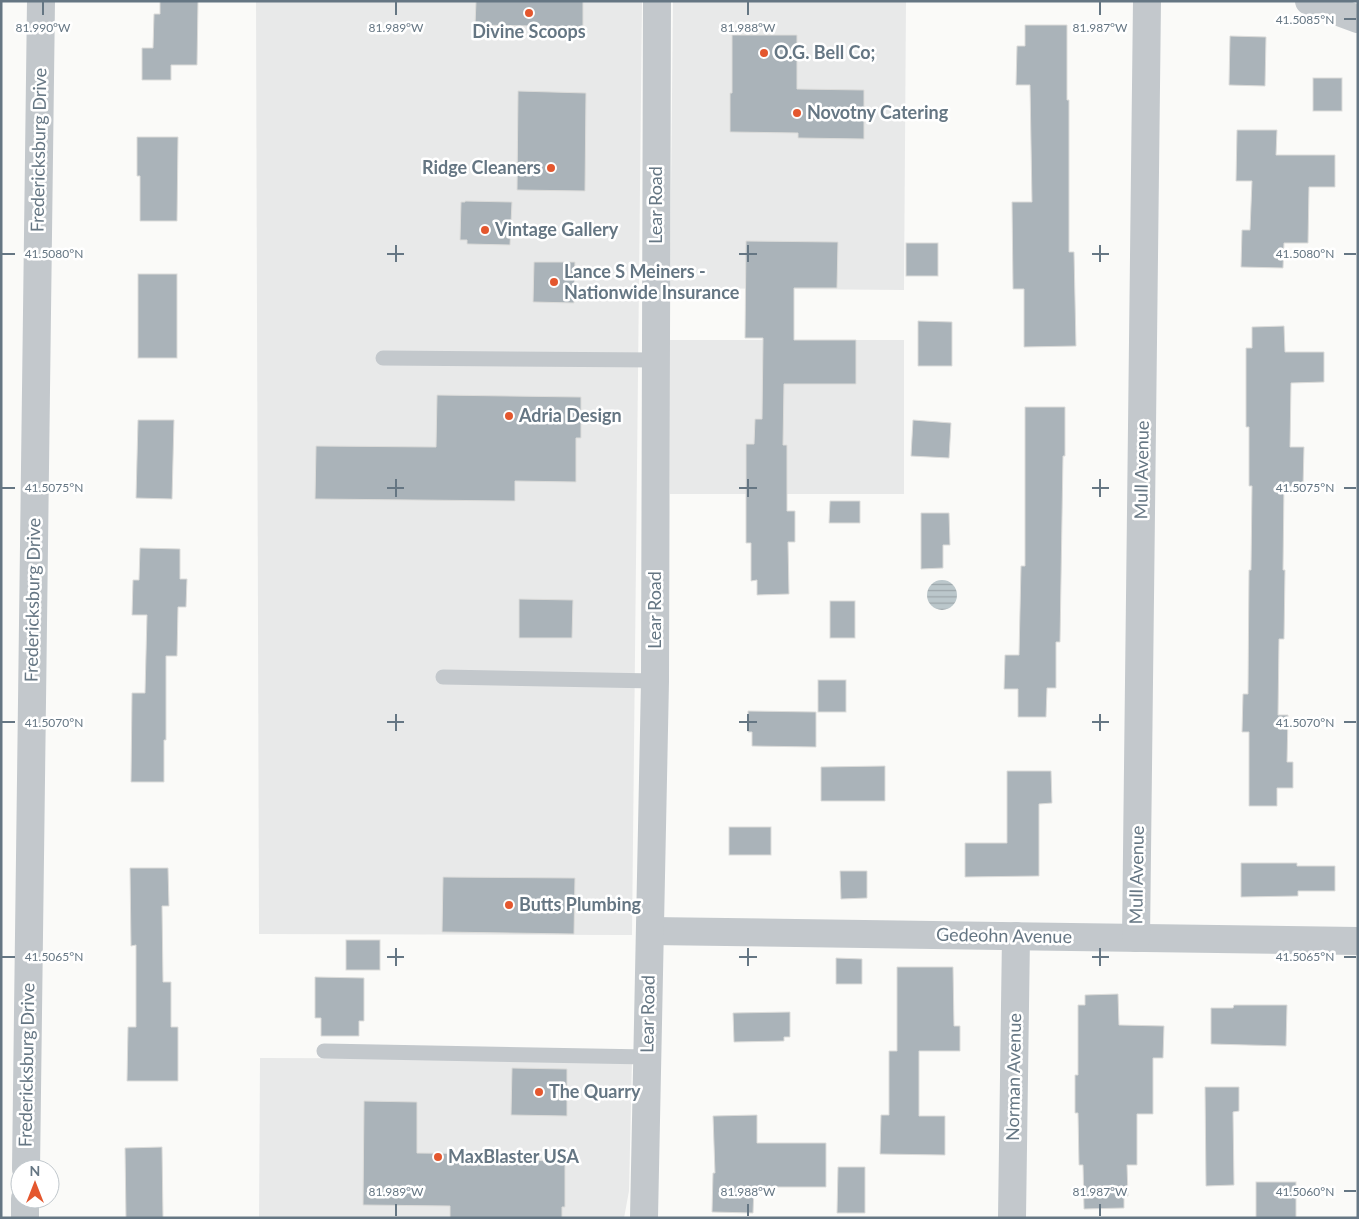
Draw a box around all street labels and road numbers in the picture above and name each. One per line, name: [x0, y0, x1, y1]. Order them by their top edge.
street label: Fredericksburg Drive: [26, 68, 50, 232]
street label: Lear Road: [644, 166, 666, 244]
street label: Mull Avenue: [1129, 420, 1153, 520]
street label: Fredericksburg Drive: [20, 518, 44, 682]
street label: Lear Road: [643, 571, 665, 649]
street label: Mull Avenue: [1124, 825, 1148, 925]
street label: Gedeohn Avenue: [936, 923, 1072, 947]
street label: Lear Road: [635, 975, 659, 1053]
street label: Fredericksburg Drive: [14, 983, 38, 1147]
street label: Norman Avenue: [1001, 1013, 1025, 1141]

